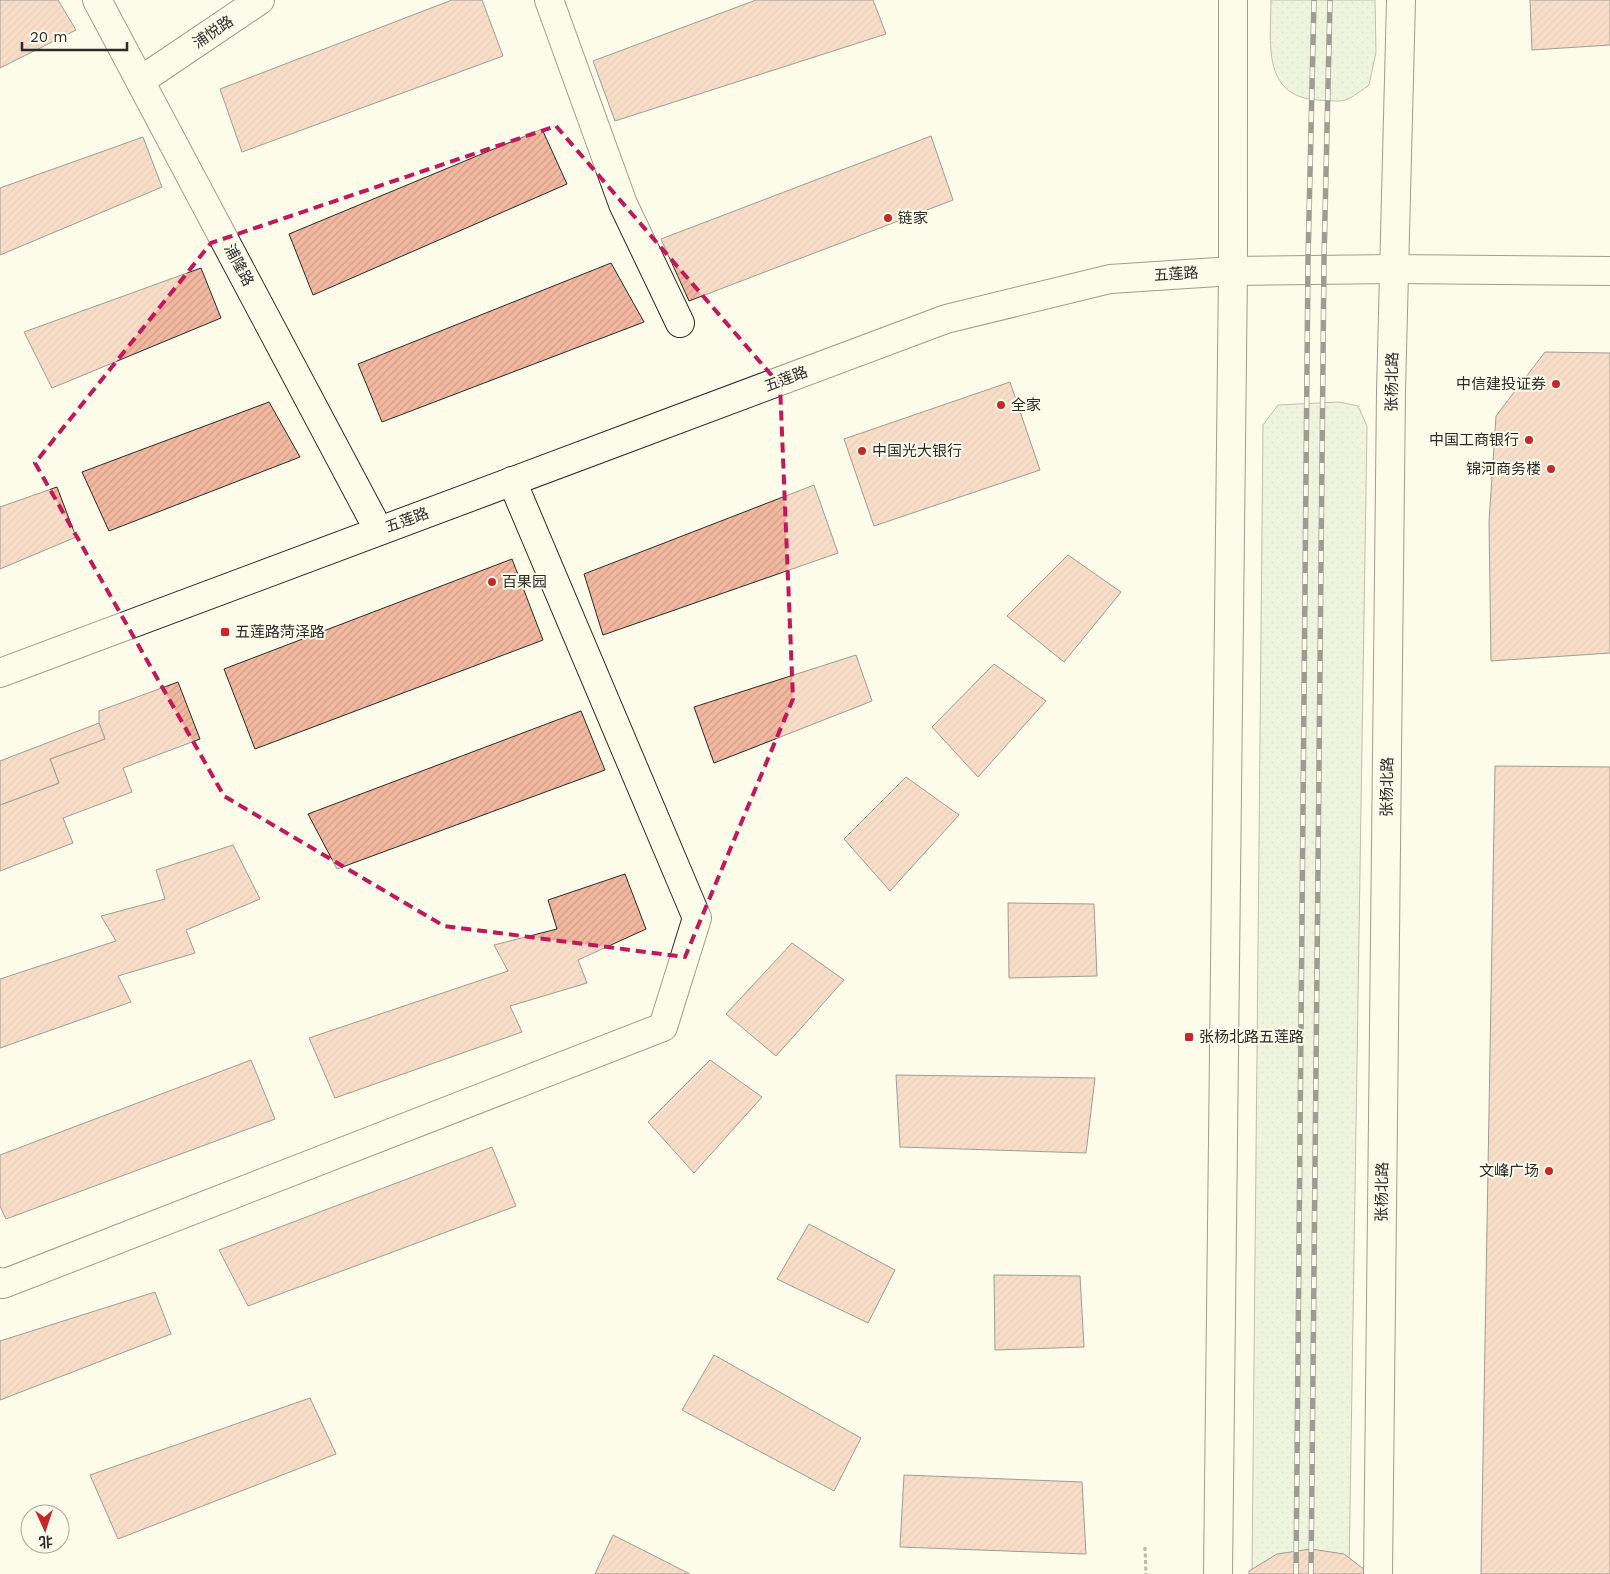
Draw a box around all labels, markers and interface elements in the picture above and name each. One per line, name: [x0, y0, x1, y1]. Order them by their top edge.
street label: 浦悦路: [189, 12, 237, 52]
scale bar: [22, 20, 128, 52]
text: 20 m: [30, 28, 68, 46]
place label: 链家: [898, 209, 928, 227]
marker: 链家: [882, 212, 894, 224]
street label: 浦隆路: [220, 241, 258, 289]
street label: 五莲路: [1153, 263, 1199, 285]
street label: 张杨北路: [1382, 352, 1402, 412]
street label: 五莲路: [762, 363, 810, 395]
place label: 中信建投证券: [1456, 375, 1546, 393]
marker: 中信建投证券: [1550, 378, 1562, 390]
place label: 全家: [1011, 396, 1041, 414]
marker: 全家: [995, 399, 1007, 411]
place label: 中国工商银行: [1429, 431, 1519, 449]
marker: 中国工商银行: [1523, 434, 1535, 446]
place label: 中国光大银行: [872, 442, 962, 460]
marker: 中国光大银行: [856, 445, 868, 457]
place label: 锦河商务楼: [1466, 460, 1541, 478]
marker: 锦河商务楼: [1545, 463, 1557, 475]
street label: 五莲路: [383, 504, 431, 536]
place label: 百果园: [502, 573, 547, 591]
marker: 百果园: [486, 576, 498, 588]
place label: 五莲路菏泽路: [235, 623, 325, 641]
marker: 五莲路菏泽路: [219, 626, 231, 638]
street label: 张杨北路: [1377, 757, 1397, 817]
place label: 张杨北路五莲路: [1199, 1028, 1304, 1046]
marker: 张杨北路五莲路: [1183, 1031, 1195, 1043]
street label: 张杨北路: [1372, 1162, 1392, 1222]
place label: 文峰广场: [1479, 1162, 1539, 1180]
marker: 文峰广场: [1543, 1165, 1555, 1177]
north arrow: [20, 1504, 70, 1554]
text: 北: [38, 1534, 53, 1550]

